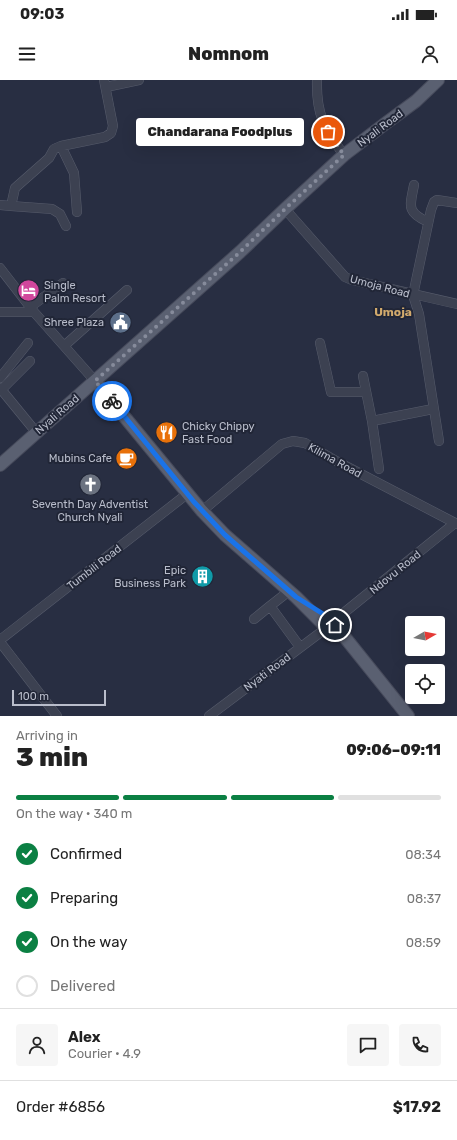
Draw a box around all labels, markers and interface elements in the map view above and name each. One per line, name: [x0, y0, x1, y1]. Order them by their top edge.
text: 09:03: [20, 5, 64, 23]
icon: menu: [16, 43, 38, 65]
text: Nomnom: [188, 43, 269, 65]
icon: person: [419, 43, 441, 65]
street label: Nyali Road: [355, 107, 406, 150]
pin: [311, 115, 345, 149]
callout: Chandarana Foodplus: [136, 118, 304, 146]
icon: bag: [317, 121, 339, 143]
text: Chandarana Foodplus: [148, 124, 292, 139]
street label: Umoja Road: [349, 272, 411, 301]
hotel icon: Single Palm Resort: [16, 278, 42, 304]
place label: Single Palm Resort: [44, 279, 107, 305]
district label: Umoja: [374, 305, 412, 319]
public building icon: Shree Plaza: [107, 309, 133, 335]
place label: Shree Plaza: [44, 316, 104, 329]
courier: [92, 381, 132, 421]
icon: bike: [101, 390, 123, 412]
street label: Nyali Road: [33, 392, 82, 437]
restaurant icon: Chicky Chippy Fast Food: [154, 419, 180, 445]
place label: Chicky Chippy Fast Food: [182, 420, 255, 446]
street label: Kilima Road: [306, 440, 364, 480]
cafe icon: Mubins Cafe: [114, 445, 140, 471]
place label: Mubins Cafe: [49, 452, 112, 465]
church icon: Seventh Day Adventist Church Nyali: [77, 471, 103, 497]
place label: Seventh Day Adventist Church Nyali: [32, 498, 149, 524]
street label: Tumbili Road: [65, 542, 124, 593]
street label: Ndovu Road: [367, 548, 423, 597]
building icon: Epic Business Park: [189, 563, 215, 589]
place label: Epic Business Park: [114, 564, 186, 590]
pin: [318, 608, 352, 642]
icon: home: [324, 614, 346, 636]
north arrow: [405, 616, 445, 656]
map controls: [405, 616, 445, 704]
street label: Nyati Road: [241, 651, 293, 694]
button: locate: [405, 664, 445, 704]
scale bar: [12, 688, 106, 707]
text: 100 m: [18, 690, 49, 703]
text: Arriving in: [16, 728, 78, 743]
text: 09:06–09:11: [346, 741, 441, 759]
text: 3 min: [16, 742, 88, 773]
text: On the way · 340 m: [16, 806, 132, 821]
icon: check: [16, 843, 38, 865]
text: Confirmed: [50, 845, 122, 863]
text: 08:34: [405, 847, 441, 862]
icon: check: [16, 887, 38, 909]
text: Preparing: [50, 889, 118, 907]
text: 08:37: [407, 891, 441, 906]
icon: check: [16, 931, 38, 953]
text: On the way: [50, 933, 128, 951]
text: 08:59: [406, 935, 441, 950]
text: Delivered: [50, 977, 115, 995]
button: person: [16, 1024, 58, 1066]
button: chat: [347, 1024, 389, 1066]
button: phone: [399, 1024, 441, 1066]
text: Alex: [68, 1028, 101, 1046]
text: Courier · 4.9: [68, 1046, 141, 1061]
text: Order #6856: [16, 1098, 105, 1116]
text: $17.92: [393, 1098, 441, 1116]

